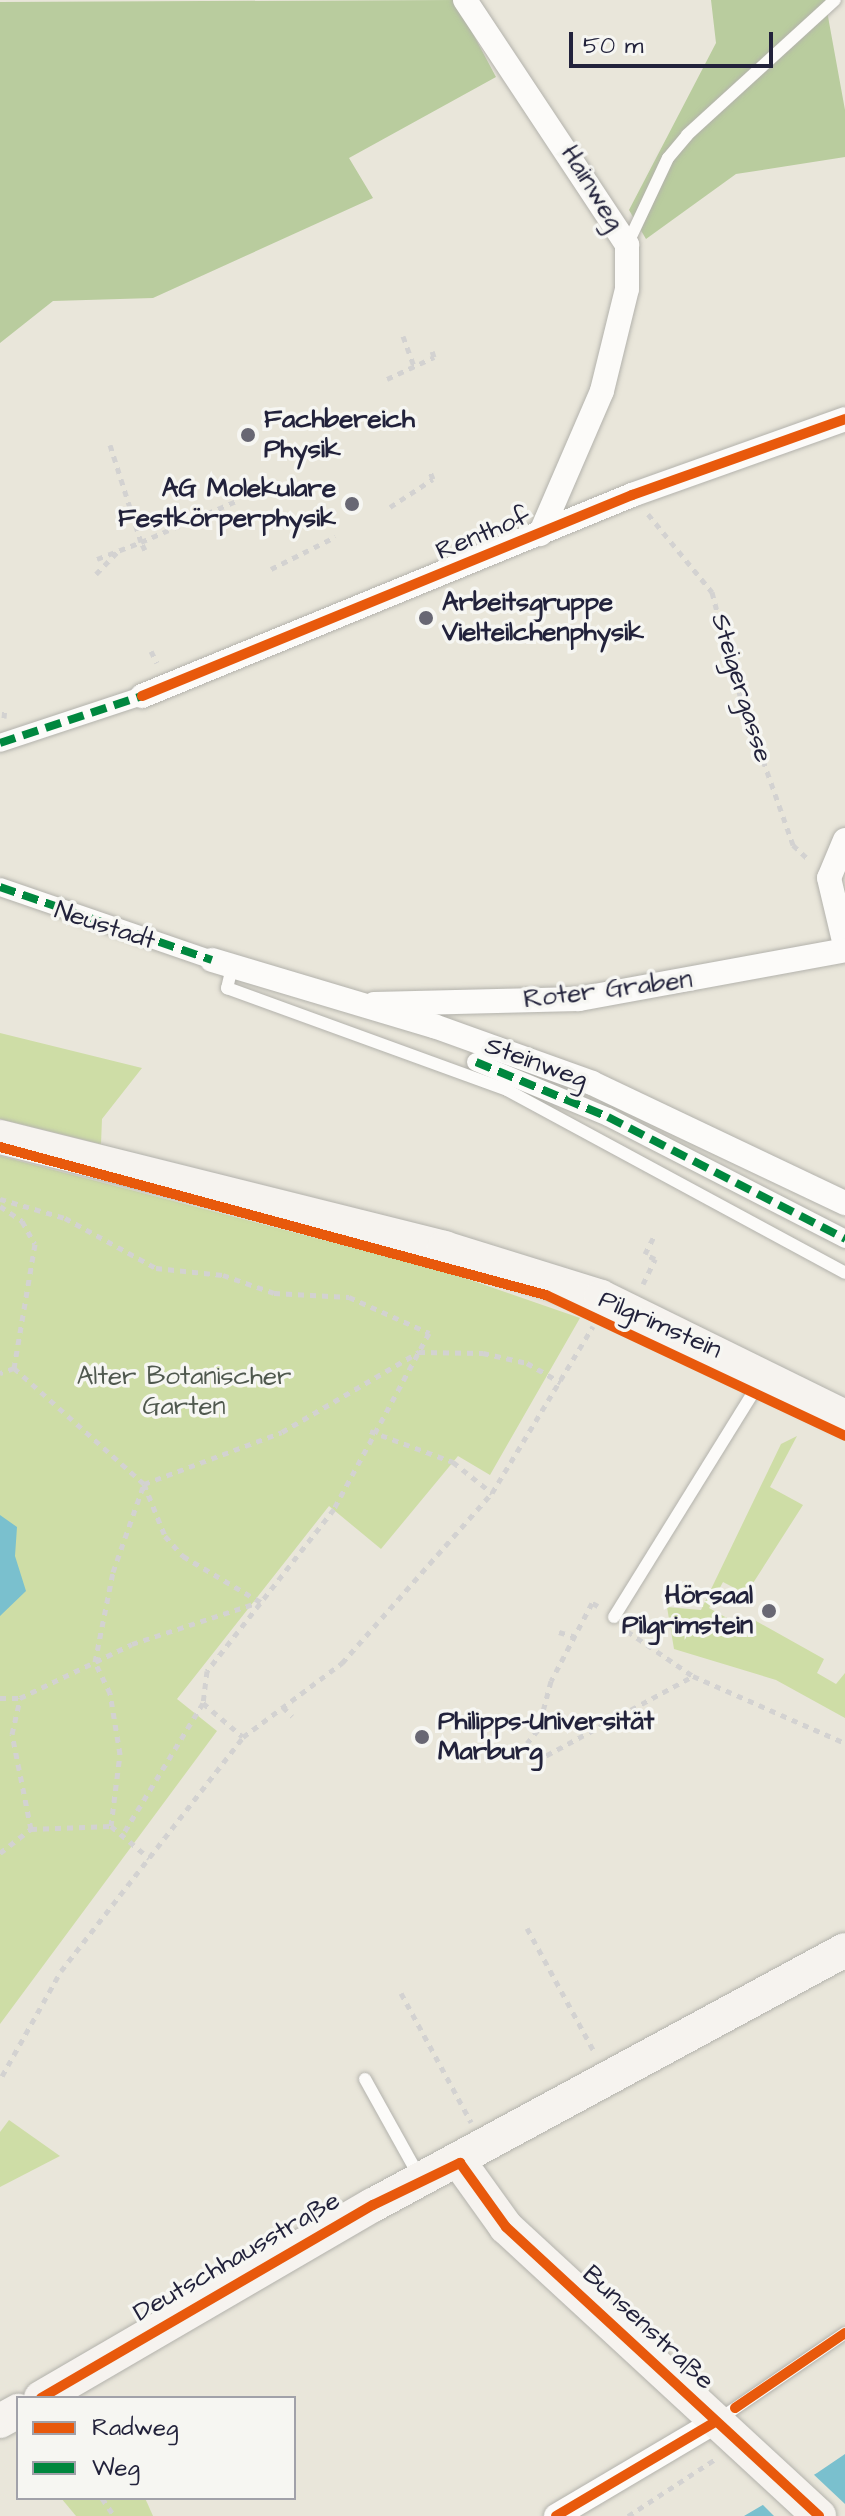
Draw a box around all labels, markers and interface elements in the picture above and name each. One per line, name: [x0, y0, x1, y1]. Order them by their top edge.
scale bar: [573, 16, 777, 66]
text: 50 m: [583, 29, 643, 63]
street label: Hainweg: [554, 140, 630, 236]
place label: Fachbereich Physik: [264, 404, 415, 466]
marker: Fachbereich Physik: [239, 426, 257, 444]
place label: AG Molekulare Festkörperphysik: [118, 473, 336, 534]
marker: AG Molekulare Festkörperphysik: [343, 495, 361, 513]
street label: Renthof: [431, 500, 535, 568]
place label: Arbeitsgruppe Vielteilchenphysik: [442, 587, 644, 648]
marker: Arbeitsgruppe Vielteilchenphysik: [417, 609, 435, 627]
street label: Steigergasse: [704, 610, 778, 766]
street label: Neustadt: [51, 895, 159, 957]
street label: Roter Graben: [522, 964, 694, 1016]
street label: Steinweg: [481, 1030, 591, 1096]
street label: Pilgrimstein: [594, 1284, 726, 1366]
park label: Alter Botanischer Garten: [77, 1361, 291, 1422]
place label: Hörsaal Pilgrimstein: [622, 1580, 753, 1642]
marker: Hörsaal Pilgrimstein: [760, 1602, 778, 1620]
place label: Philipps-Universität Marburg: [438, 1706, 654, 1768]
marker: Philipps-Universität Marburg: [413, 1728, 431, 1746]
street label: Deutschhausstraße: [128, 2185, 346, 2329]
street label: Bunsenstraße: [576, 2259, 720, 2397]
legend: [16, 2396, 296, 2500]
text: Radweg: [92, 2411, 178, 2445]
text: Weg: [92, 2451, 140, 2485]

